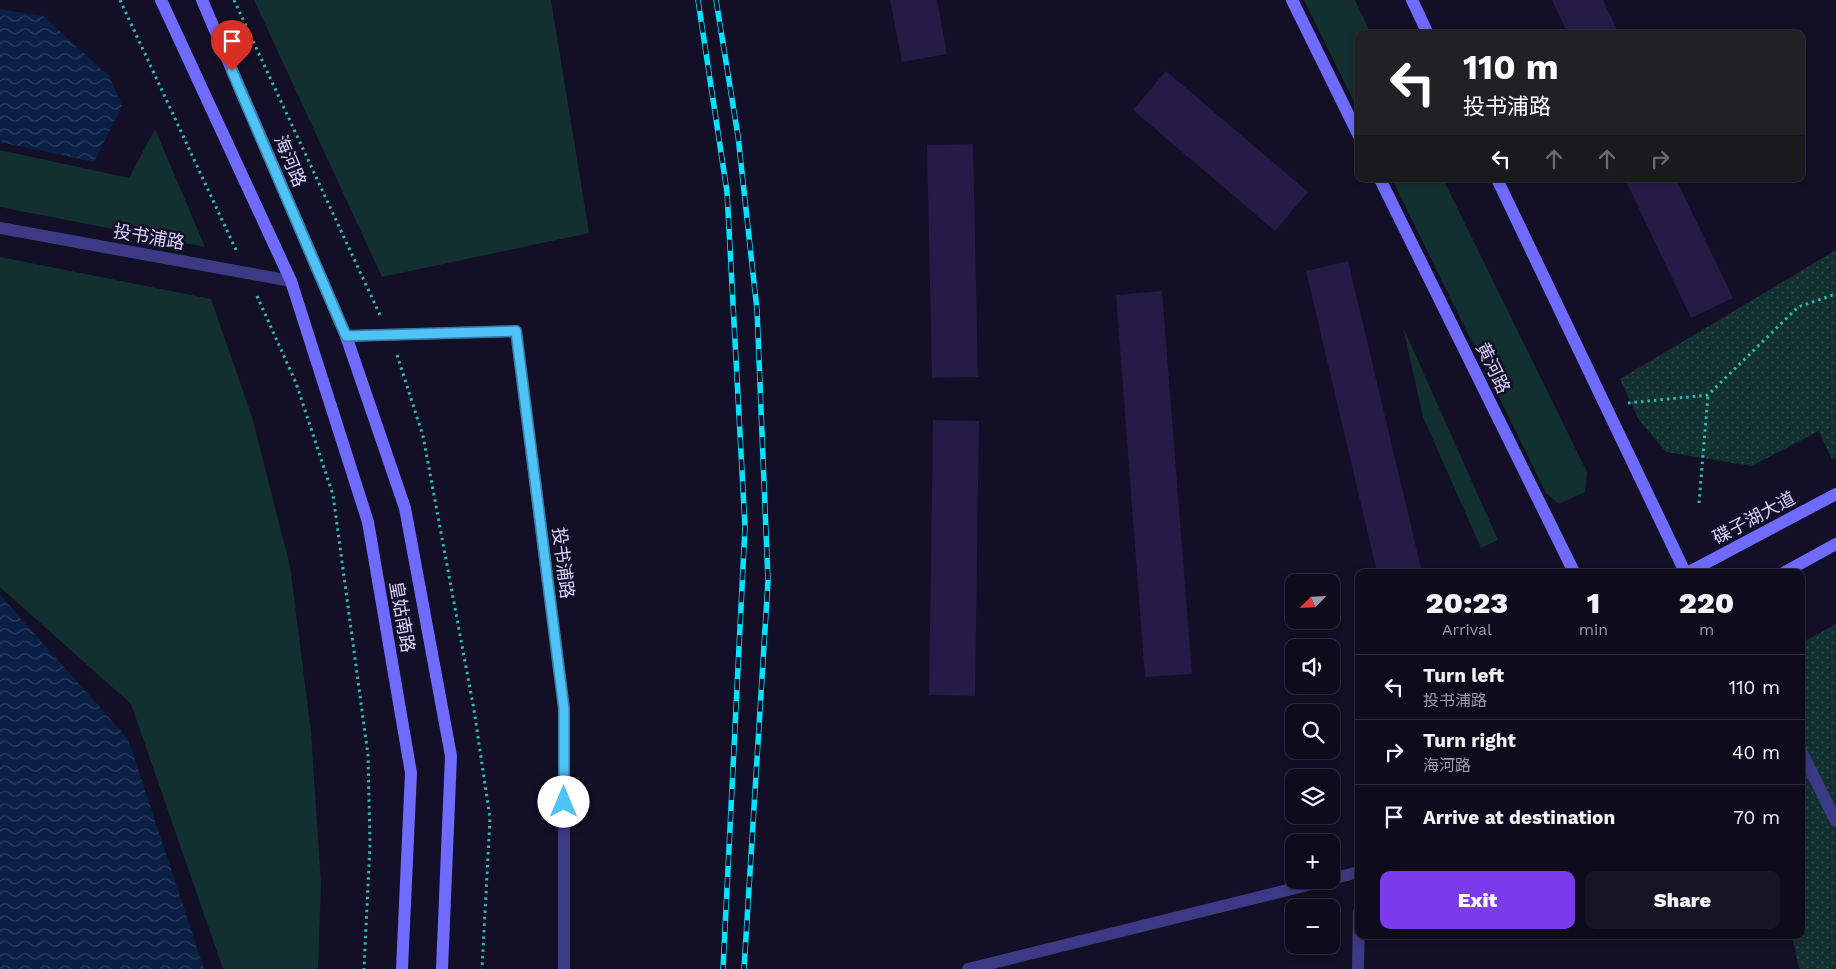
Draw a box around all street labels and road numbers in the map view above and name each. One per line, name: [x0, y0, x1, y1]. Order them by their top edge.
street label: 海河路: [270, 132, 311, 190]
street label: 投书浦路: [112, 220, 186, 253]
street label: 黄河路: [1472, 339, 1515, 397]
street label: 碟子湖大道: [1709, 487, 1798, 548]
street label: 投书浦路: [549, 526, 578, 600]
street label: 皇姑南路: [386, 580, 419, 654]

